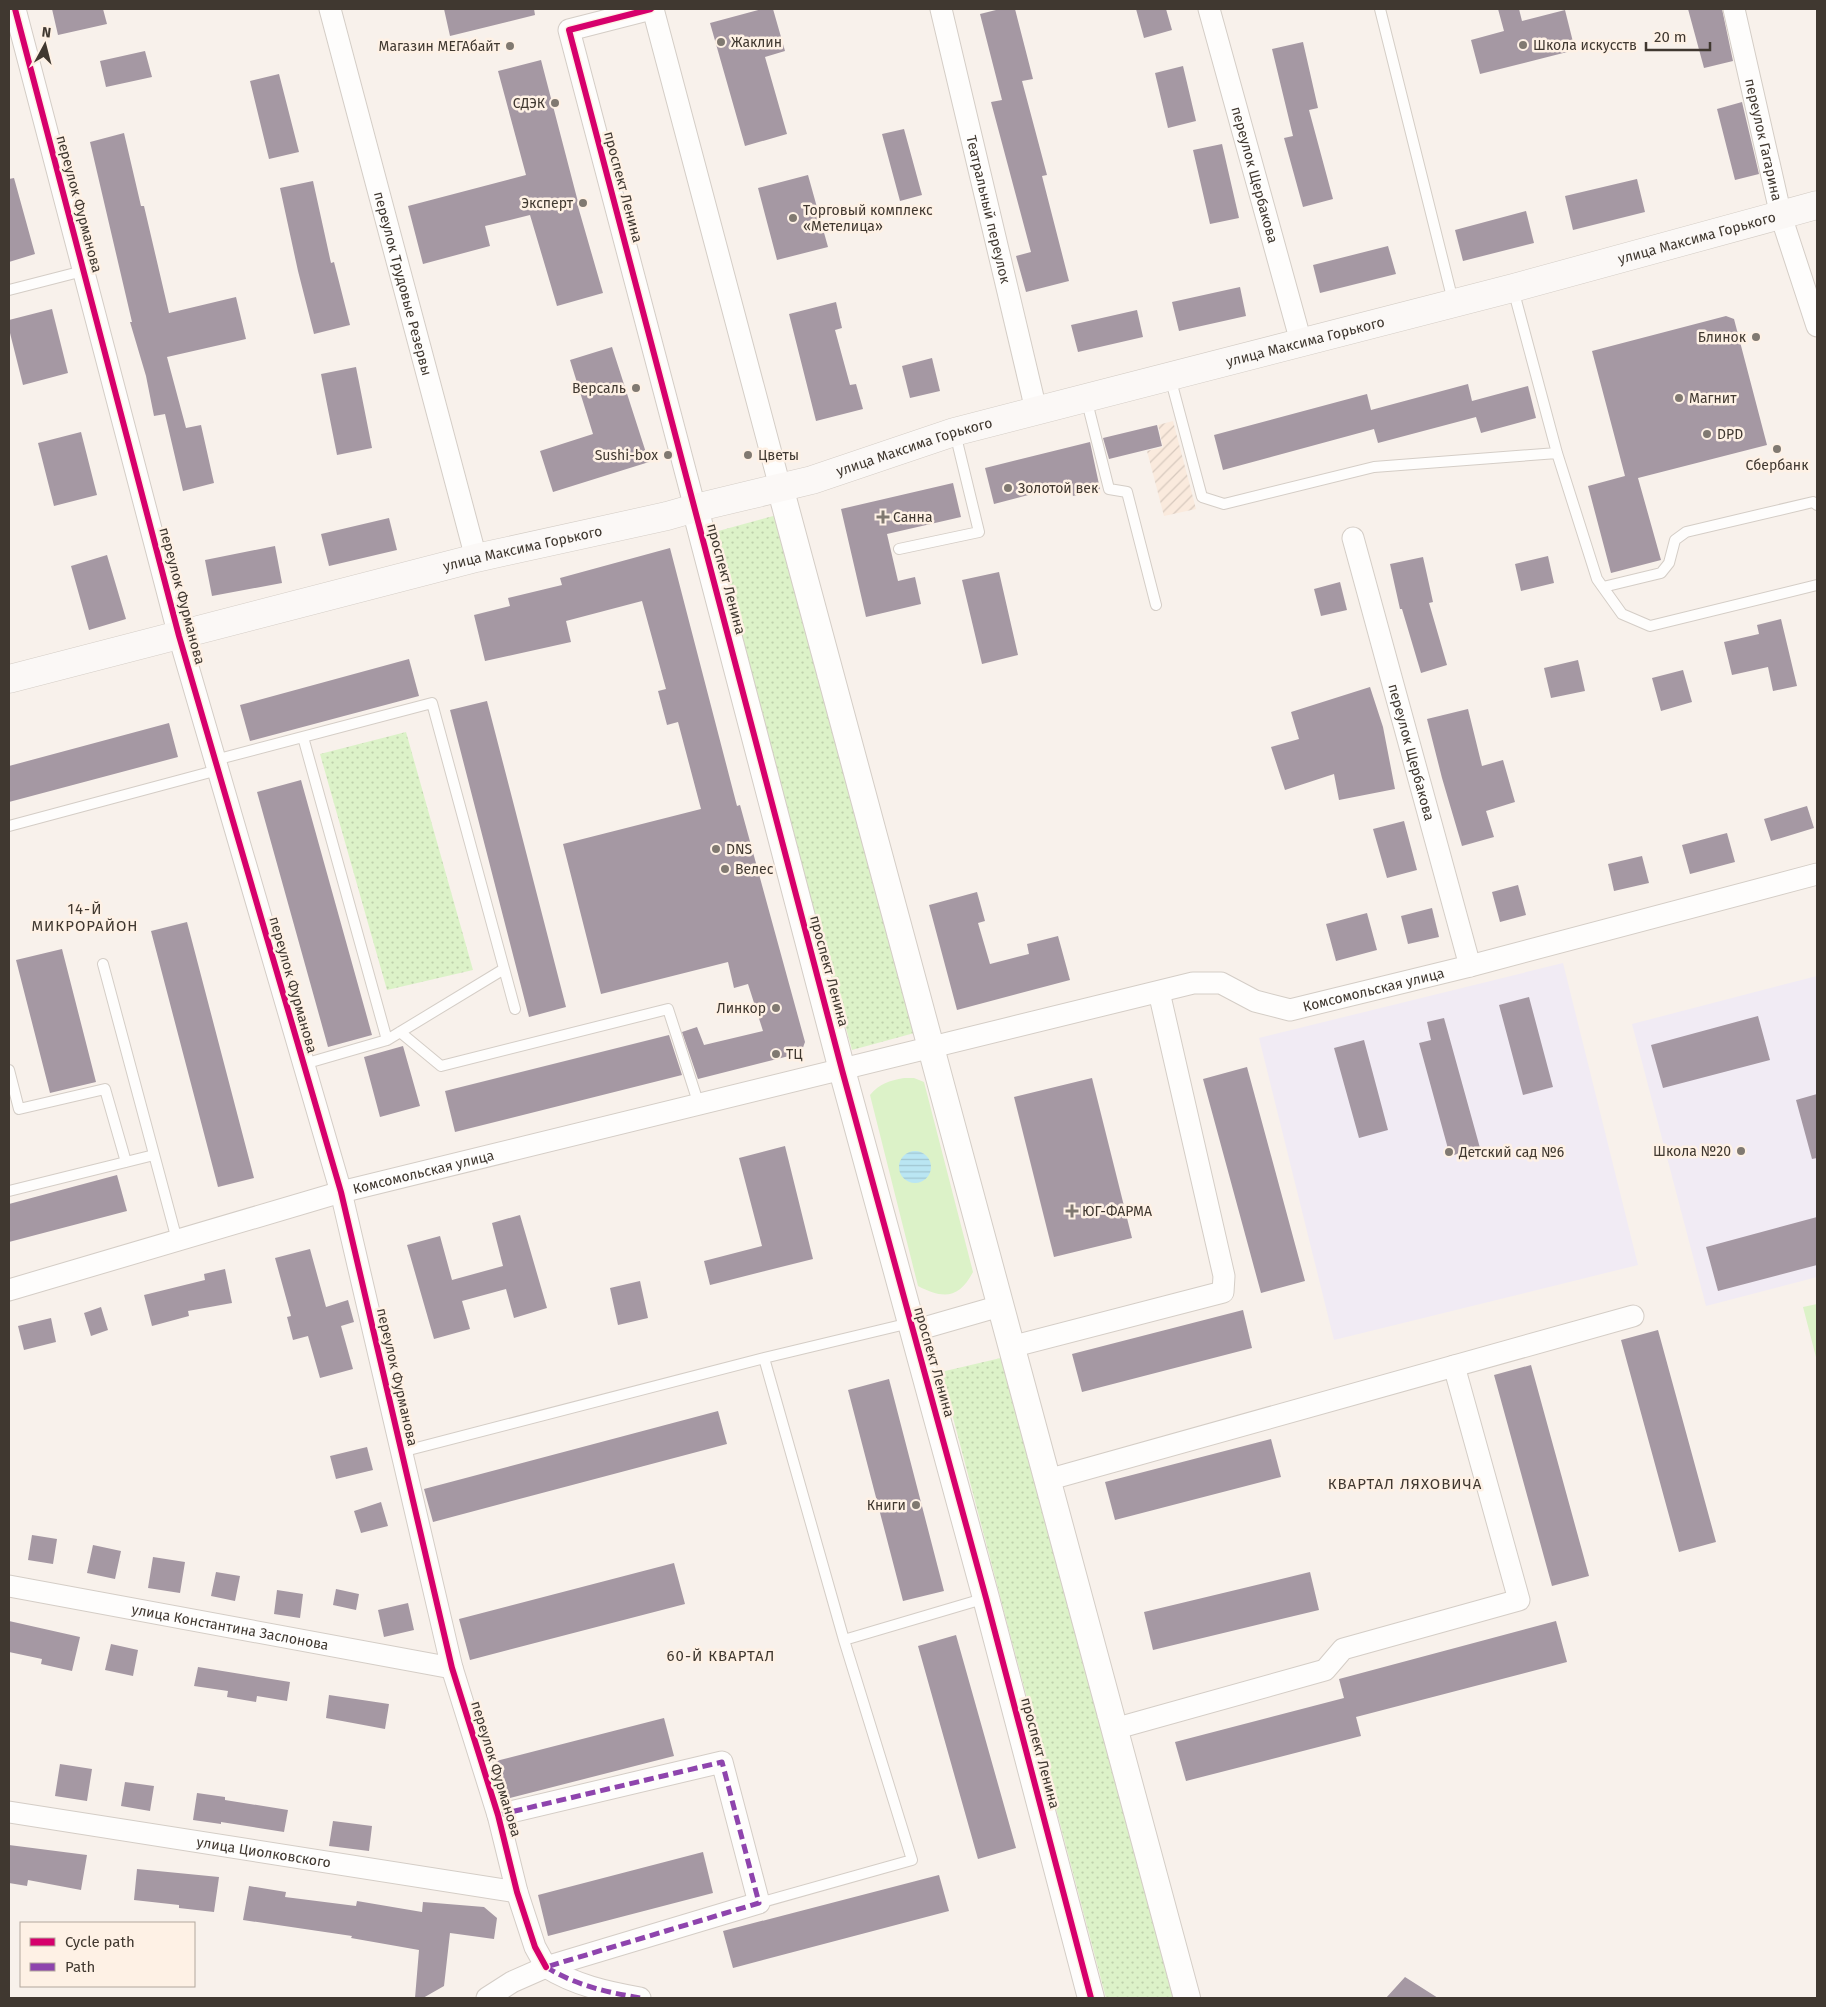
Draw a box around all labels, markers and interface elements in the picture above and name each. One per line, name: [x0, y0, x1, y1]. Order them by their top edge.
north arrow: [20, 20, 70, 70]
scale bar: [1646, 20, 1710, 52]
text: N: [41, 24, 52, 42]
text: 20 m: [1654, 28, 1687, 46]
place label: Жаклин: [731, 34, 782, 51]
marker: Жаклин: [715, 36, 727, 48]
place label: Школа искусств: [1533, 37, 1637, 54]
place label: Магазин МЕГАбайт: [379, 38, 501, 55]
marker: Школа искусств: [1517, 39, 1529, 51]
marker: Магазин МЕГАбайт: [504, 40, 516, 52]
street label: переулок Гагарина: [1742, 77, 1786, 202]
place label: СДЭК: [513, 95, 546, 112]
marker: СДЭК: [549, 97, 561, 109]
street label: переулок Щербакова: [1228, 105, 1282, 245]
street label: проспект Ленина: [600, 130, 646, 244]
street label: переулок Фурманова: [53, 134, 105, 274]
street label: Театральный переулок: [963, 134, 1014, 286]
street label: переулок Трудовые Резервы: [370, 190, 436, 377]
place label: Эксперт: [521, 195, 574, 212]
marker: Эксперт: [577, 197, 589, 209]
place label: Торговый комплекс «Метелица»: [803, 202, 933, 235]
street label: улица Максима Горького: [1616, 208, 1778, 267]
marker: Торговый комплекс «Метелица»: [787, 212, 799, 224]
street label: улица Максима Горького: [1224, 313, 1386, 370]
place label: Блинок: [1698, 329, 1747, 346]
marker: Блинок: [1750, 331, 1762, 343]
place label: Версаль: [572, 380, 626, 397]
marker: Версаль: [630, 382, 642, 394]
place label: Магнит: [1689, 390, 1737, 407]
marker: Магнит: [1673, 392, 1685, 404]
street label: улица Максима Горького: [834, 414, 994, 480]
place label: DPD: [1717, 426, 1743, 443]
marker: DPD: [1701, 428, 1713, 440]
marker: Сбербанк: [1771, 443, 1783, 455]
place label: Sushi-box: [595, 447, 658, 464]
place label: Цветы: [758, 447, 799, 464]
marker: Sushi-box: [662, 449, 674, 461]
marker: Цветы: [742, 449, 754, 461]
place label: Сбербанк: [1746, 457, 1809, 474]
place label: Золотой век: [1018, 480, 1099, 497]
marker: Золотой век: [1002, 482, 1014, 494]
place label: Санна: [893, 509, 933, 526]
marker: Санна: [877, 511, 889, 523]
street label: улица Максима Горького: [441, 522, 604, 575]
street label: проспект Ленина: [703, 522, 749, 636]
street label: переулок Фурманова: [156, 526, 208, 666]
street label: переулок Щербакова: [1385, 682, 1438, 822]
place label: DNS: [726, 841, 753, 858]
marker: DNS: [710, 843, 722, 855]
place label: Велес: [735, 861, 774, 878]
marker: Велес: [719, 863, 731, 875]
district label: 14-Й МИКРОРАЙОН: [31, 900, 139, 935]
street label: проспект Ленина: [806, 914, 852, 1028]
street label: переулок Фурманова: [265, 915, 321, 1055]
street label: Комсомольская улица: [1301, 964, 1446, 1015]
place label: Линкор: [716, 1000, 766, 1017]
marker: Линкор: [770, 1002, 782, 1014]
place label: ТЦ: [786, 1046, 803, 1063]
marker: ТЦ: [770, 1048, 782, 1060]
place label: Школа №20: [1653, 1143, 1731, 1160]
place label: Детский сад №6: [1458, 1144, 1564, 1161]
marker: Школа №20: [1735, 1145, 1747, 1157]
street label: Комсомольская улица: [351, 1146, 496, 1197]
marker: Детский сад №6: [1443, 1146, 1455, 1158]
place label: ЮГ-ФАРМА: [1082, 1203, 1152, 1220]
marker: ЮГ-ФАРМА: [1066, 1205, 1078, 1217]
street label: проспект Ленина: [910, 1305, 958, 1419]
street label: переулок Фурманова: [373, 1306, 421, 1448]
district label: КВАРТАЛ ЛЯХОВИЧА: [1328, 1475, 1482, 1493]
place label: Книги: [867, 1497, 906, 1514]
marker: Книги: [910, 1499, 922, 1511]
street label: улица Константина Заслонова: [130, 1600, 330, 1654]
district label: 60-Й КВАРТАЛ: [667, 1647, 775, 1665]
street label: проспект Ленина: [1017, 1696, 1063, 1810]
street label: переулок Фурманова: [467, 1699, 525, 1839]
street label: улица Циолковского: [196, 1833, 332, 1871]
legend: [20, 1922, 195, 1987]
text: Cycle path: [65, 1933, 135, 1951]
text: Path: [65, 1958, 95, 1976]

